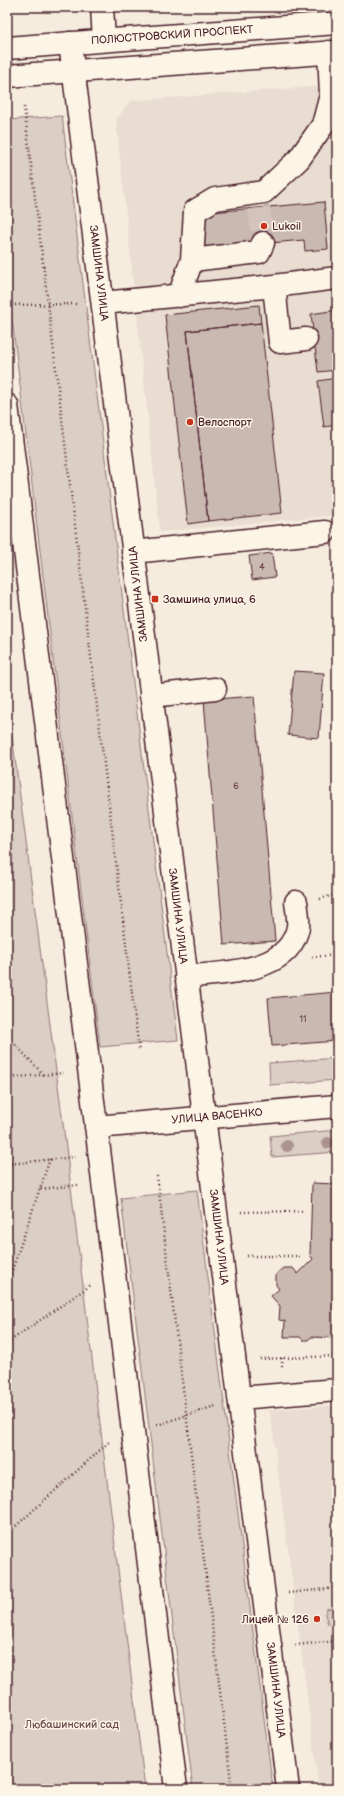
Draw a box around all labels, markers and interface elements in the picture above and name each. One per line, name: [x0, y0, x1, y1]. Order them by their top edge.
street label: ПОЛЮСТРОВСКИЙ ПРОСПЕКТ: [90, 23, 254, 47]
place label: Lukoil: [272, 220, 301, 233]
marker: Lukoil: [259, 221, 269, 231]
street label: ЗАМШИНА УЛИЦА: [87, 224, 111, 322]
place label: Велоспорт: [198, 416, 252, 429]
marker: Велоспорт: [185, 417, 195, 427]
street label: ЗАМШИНА УЛИЦА: [126, 545, 150, 643]
house number: 4: [259, 562, 265, 573]
place label: Замшина улица, 6: [163, 593, 256, 606]
marker: Замшина улица, 6: [150, 594, 160, 604]
house number: 6: [233, 781, 239, 792]
street label: ЗАМШИНА УЛИЦА: [166, 867, 190, 965]
house number: 11: [300, 1014, 306, 1025]
street label: УЛИЦА ВАСЕНКО: [171, 1106, 263, 1126]
street label: ЗАМШИНА УЛИЦА: [207, 1188, 231, 1286]
place label: Лицей № 126: [241, 1613, 309, 1626]
marker: Лицей № 126: [312, 1614, 322, 1624]
street label: ЗАМШИНА УЛИЦА: [264, 1641, 288, 1739]
park label: Любашинский сад: [24, 1718, 119, 1731]

